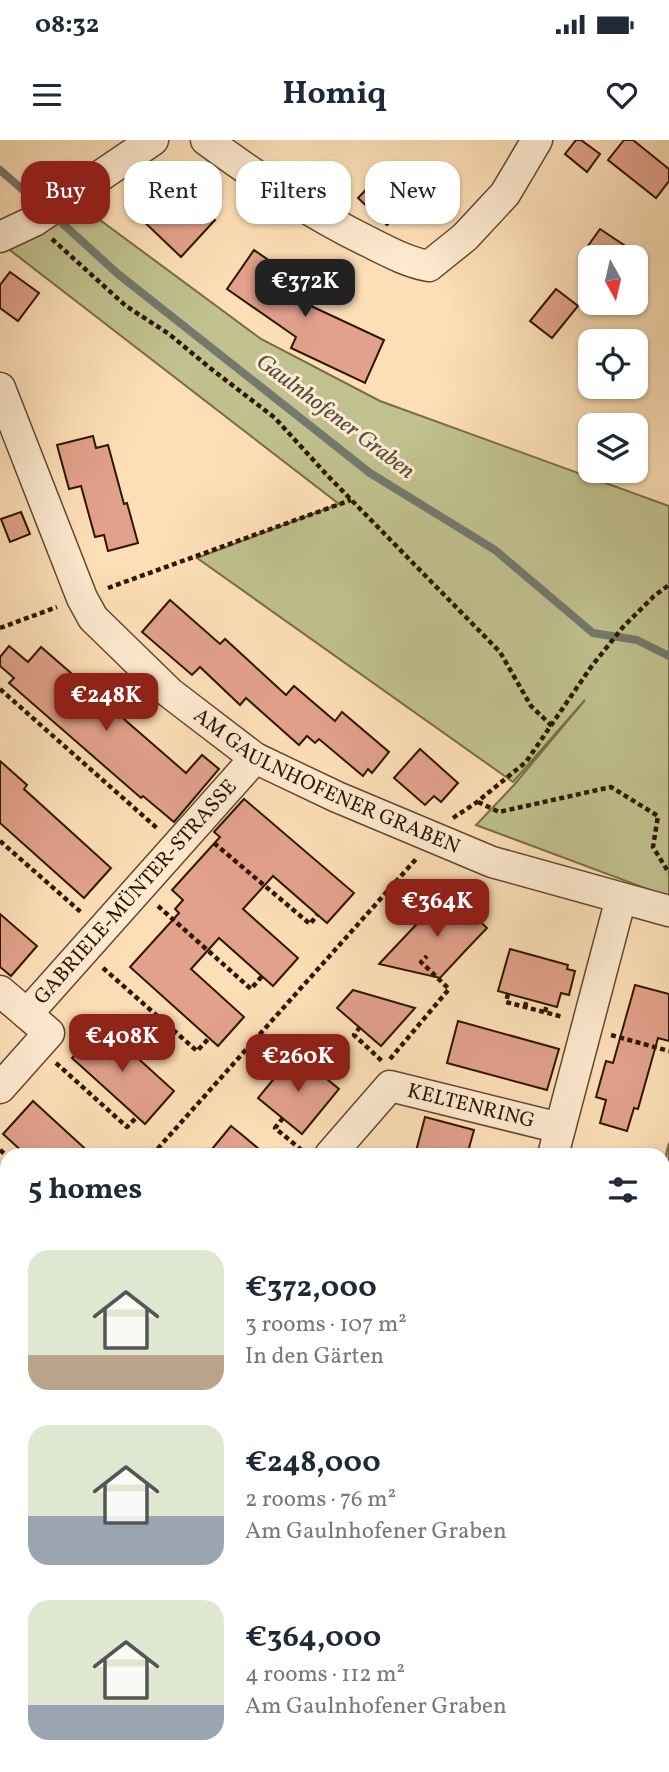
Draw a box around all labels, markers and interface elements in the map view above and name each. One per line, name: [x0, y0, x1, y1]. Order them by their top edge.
text: 08:32: [35, 7, 99, 43]
text: Homiq: [283, 73, 386, 117]
icon: menu: [28, 76, 66, 114]
icon: heart: [603, 76, 641, 114]
chip: Buy: [21, 161, 110, 224]
chip: Rent: [124, 161, 222, 224]
chip: Filters: [236, 161, 351, 224]
chip: New: [365, 161, 460, 224]
north arrow: [578, 245, 648, 315]
map controls: [578, 245, 648, 483]
pin: €372K: [256, 260, 354, 319]
text: €372K: [271, 266, 339, 298]
button: locate: [578, 329, 648, 399]
water label: Gaulnhofener Graben: [249, 347, 421, 487]
button: layers: [578, 413, 648, 483]
pin: €248K: [57, 674, 155, 733]
text: €248K: [70, 680, 142, 712]
street label: AM GAULNHOFENER GRABEN: [187, 701, 464, 861]
street label: GABRIELE-MÜNTER-STRASSE: [27, 773, 244, 1011]
pin: €364K: [388, 880, 486, 939]
text: €364K: [401, 886, 473, 918]
pin: €408K: [73, 1014, 171, 1074]
text: €408K: [85, 1021, 159, 1053]
pin: €260K: [249, 1034, 347, 1094]
text: €260K: [262, 1041, 334, 1073]
street label: KELTENRING: [404, 1076, 538, 1136]
text: 5 homes: [28, 1169, 142, 1211]
icon: filters: [604, 1171, 642, 1209]
text: €372,000: [245, 1267, 377, 1309]
icon: home: [84, 1278, 168, 1362]
text: 3 rooms · 107 m²: [245, 1309, 407, 1341]
text: In den Gärten: [245, 1341, 384, 1373]
text: €248,000: [245, 1442, 381, 1484]
icon: home: [84, 1453, 168, 1537]
text: 2 rooms · 76 m²: [245, 1484, 396, 1516]
text: Am Gaulnhofener Graben: [245, 1516, 507, 1548]
text: €364,000: [245, 1617, 381, 1659]
icon: home: [84, 1628, 168, 1712]
text: 4 rooms · 112 m²: [245, 1659, 405, 1691]
text: Am Gaulnhofener Graben: [245, 1691, 507, 1723]

